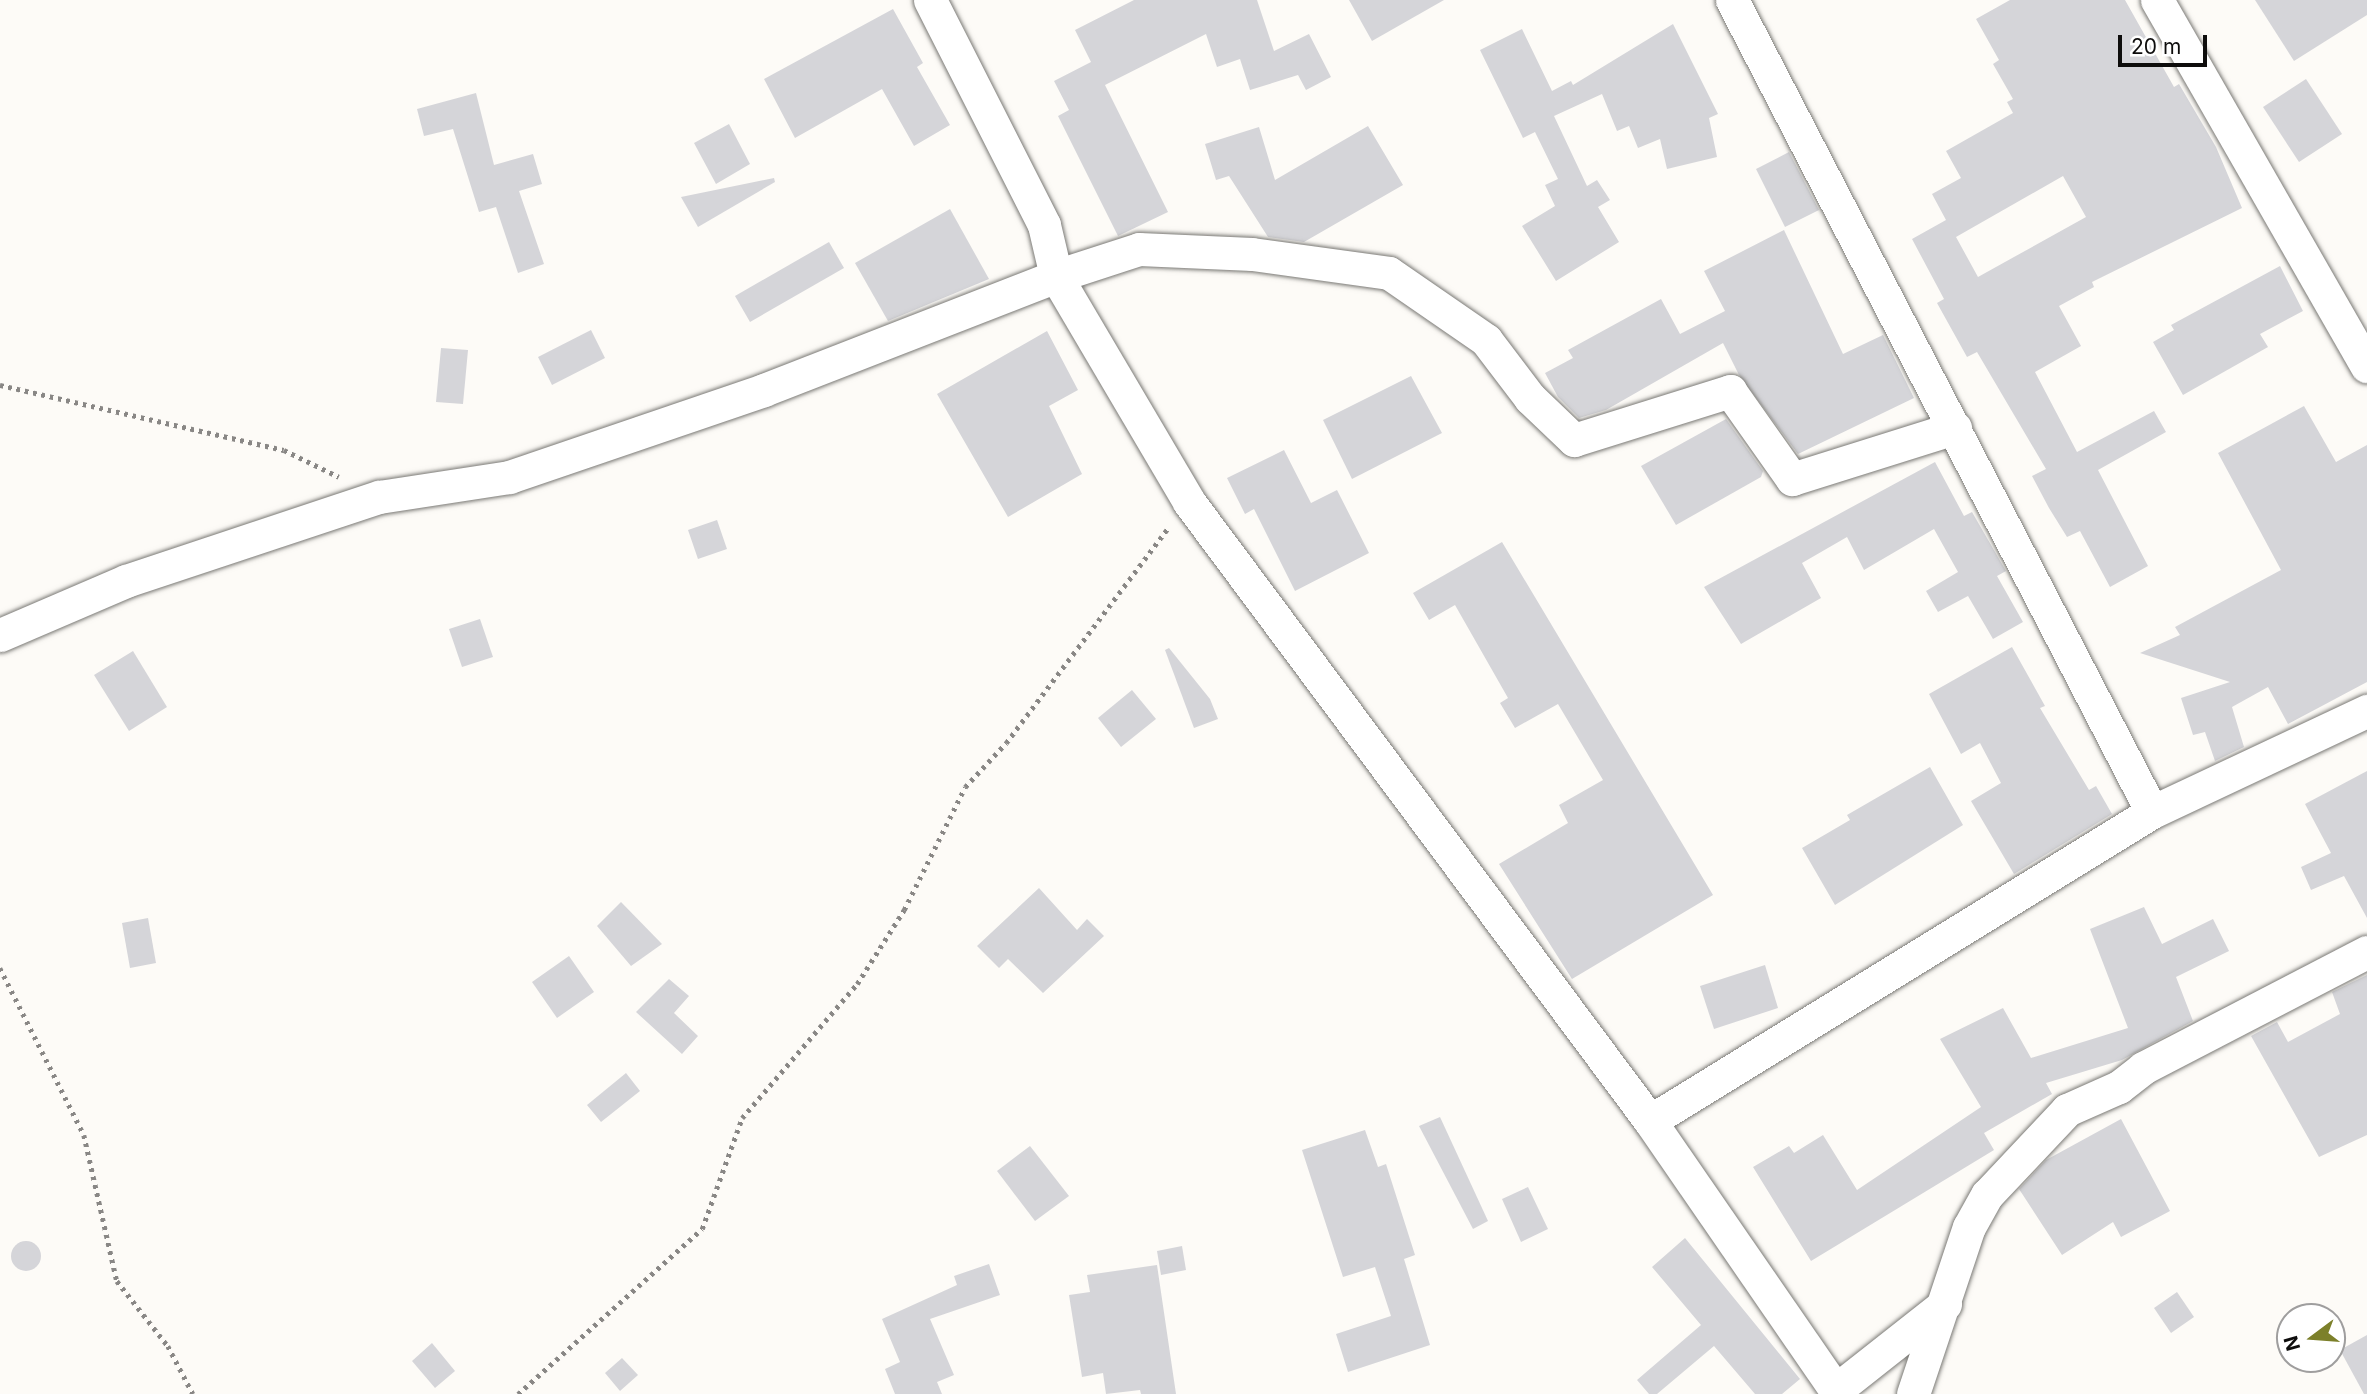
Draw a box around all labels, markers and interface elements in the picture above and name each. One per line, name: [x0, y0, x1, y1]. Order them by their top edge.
scale bar: [2122, 21, 2211, 65]
text: 20 m: [2131, 34, 2181, 59]
north arrow: [2276, 1303, 2346, 1373]
text: N: [2279, 1333, 2305, 1354]

